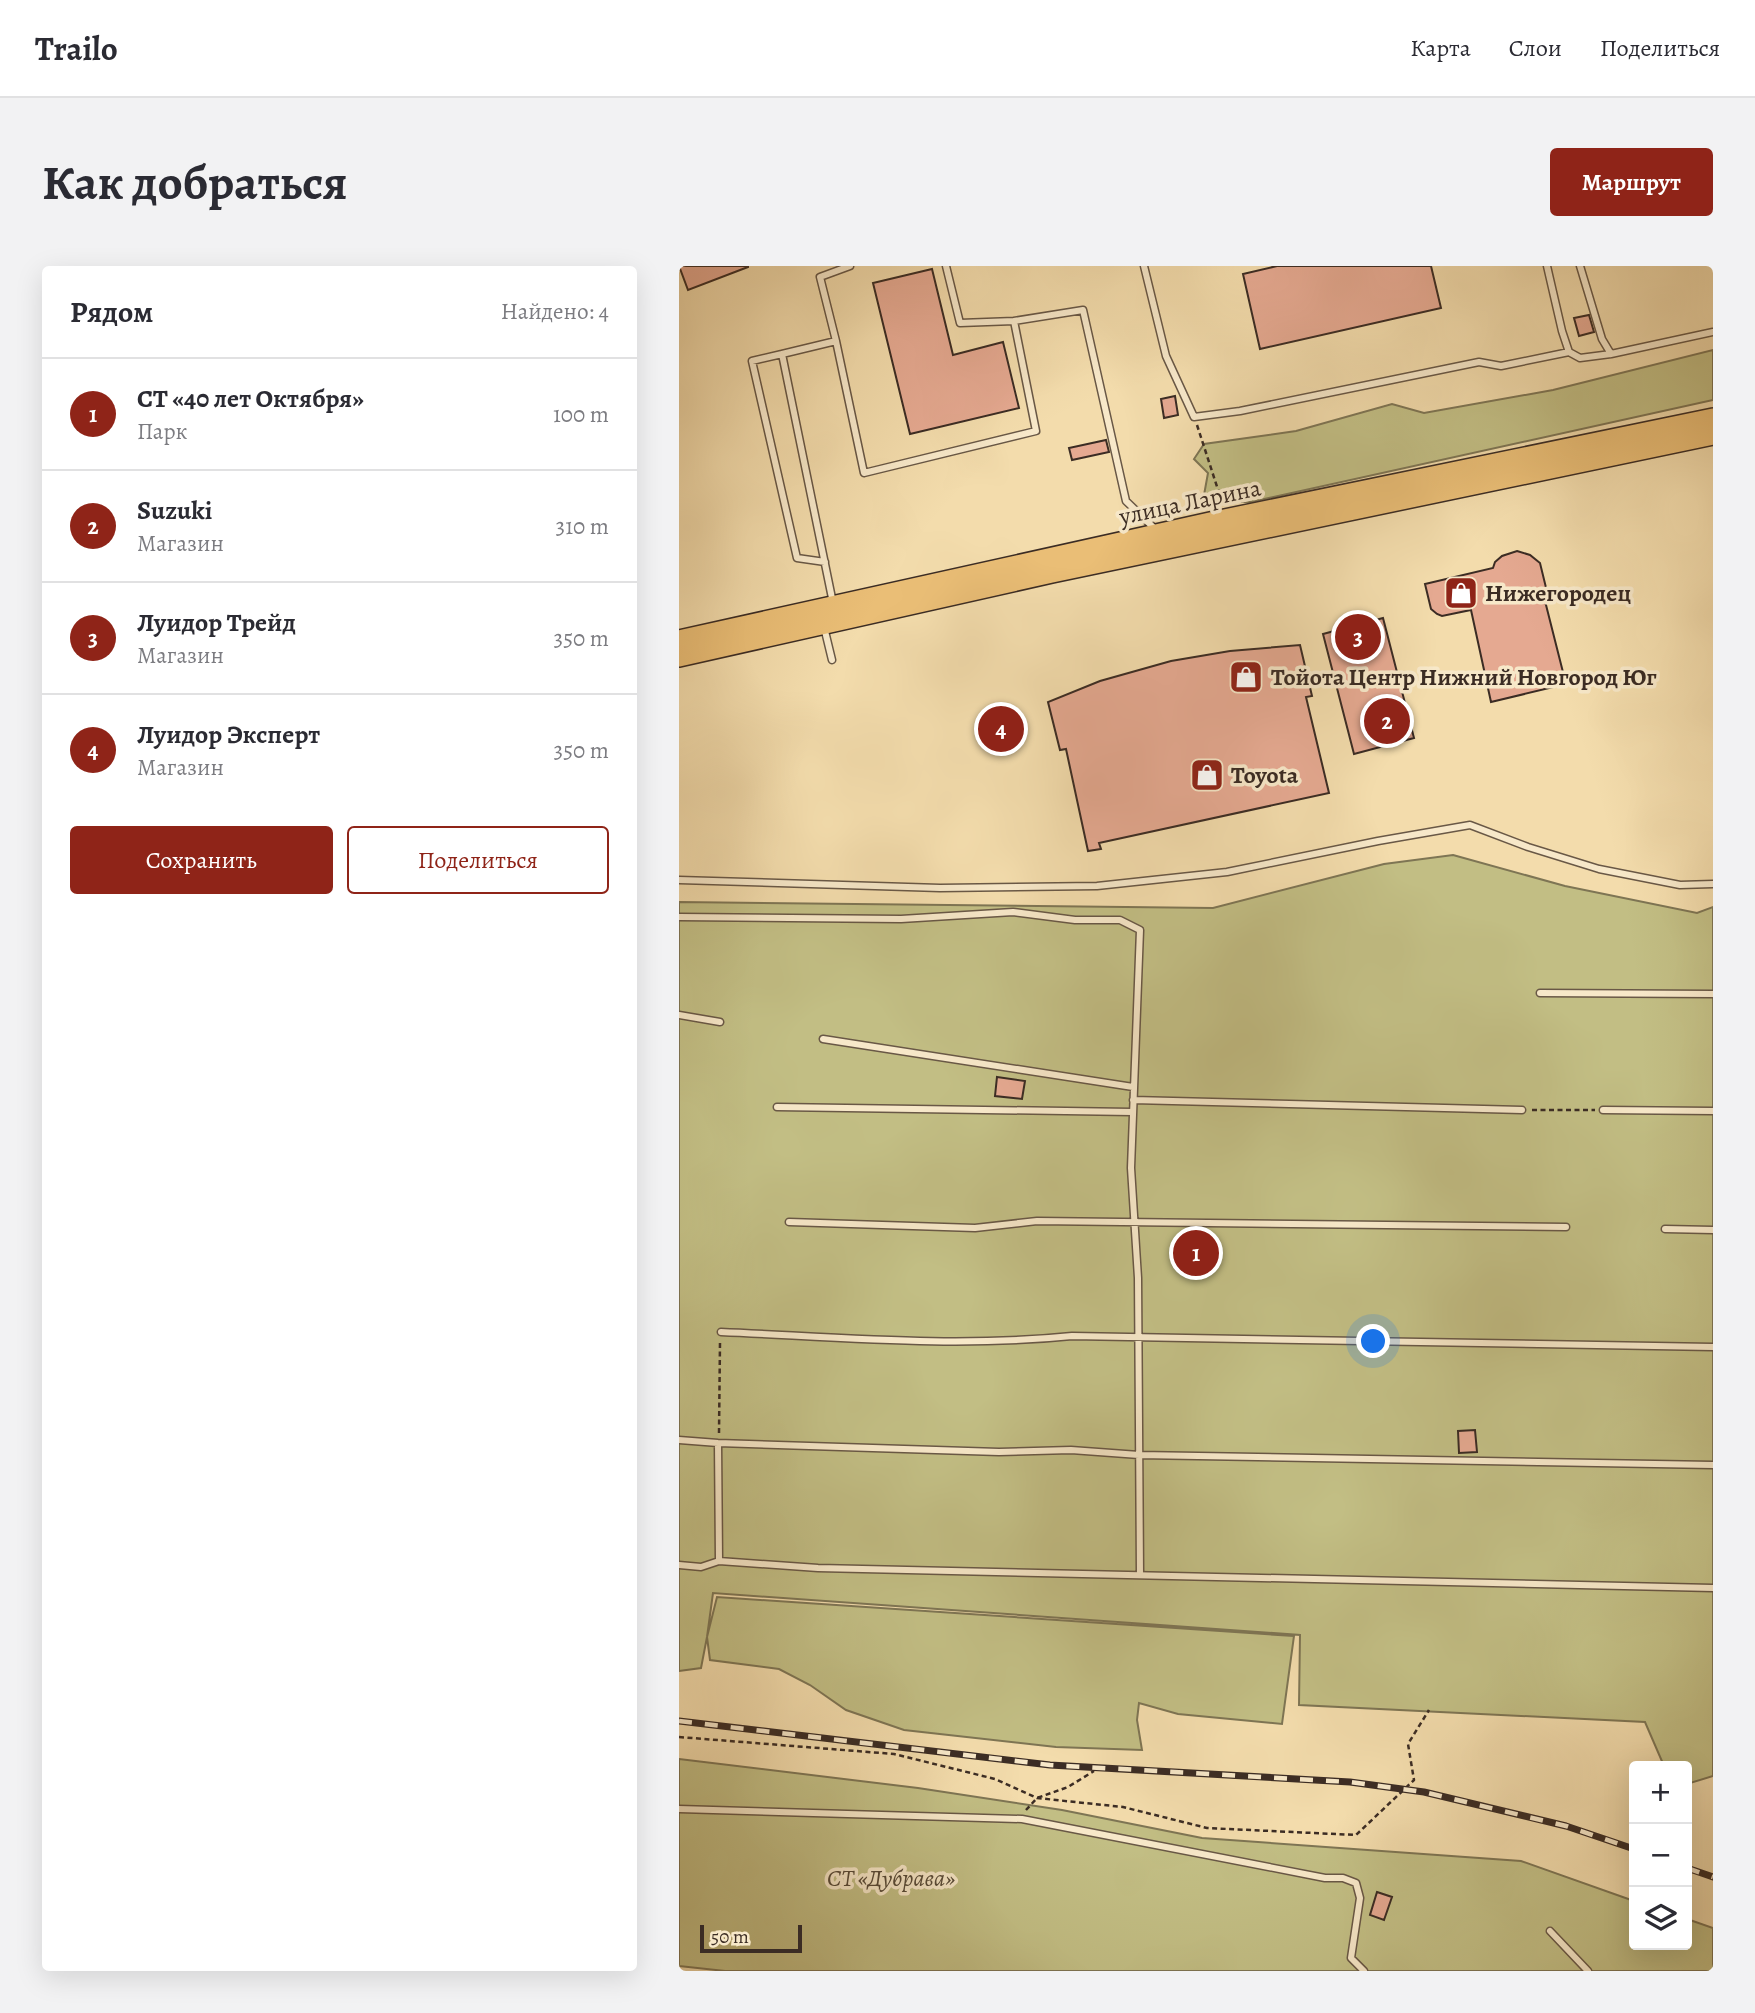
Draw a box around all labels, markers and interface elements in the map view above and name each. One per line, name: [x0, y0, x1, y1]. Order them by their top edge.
text: Trailo: [35, 26, 118, 71]
text: Карта: [1410, 32, 1471, 64]
text: Слои: [1509, 32, 1562, 64]
text: Поделиться: [1600, 32, 1720, 64]
button: Маршрут: [1550, 148, 1713, 216]
text: Как добраться: [42, 149, 348, 216]
text: Рядом: [70, 292, 153, 332]
text: Найдено: 4: [501, 296, 609, 327]
text: СТ «40 лет Октября»: [137, 381, 364, 416]
text: 1: [89, 399, 97, 430]
text: 100 m: [553, 399, 609, 430]
text: Парк: [137, 416, 188, 447]
street label: улица Ларина: [1115, 471, 1264, 533]
text: Suzuki: [137, 493, 212, 528]
text: 2: [87, 511, 99, 542]
text: 310 m: [556, 511, 609, 542]
text: Магазин: [137, 528, 224, 559]
shop icon: Нижегородец: [1442, 574, 1480, 612]
place label: Нижегородец: [1485, 577, 1631, 609]
text: Луидор Трейд: [137, 605, 296, 640]
pin: 3: [1335, 611, 1381, 663]
text: 3: [88, 623, 98, 654]
text: 350 m: [554, 623, 609, 654]
text: Магазин: [137, 640, 224, 671]
shop icon: Тойота Центр Нижний Новгород Юг: [1227, 658, 1265, 696]
place label: Тойота Центр Нижний Новгород Юг: [1271, 661, 1657, 693]
pin: 2: [1364, 695, 1410, 747]
pin: 4: [978, 703, 1024, 755]
text: Луидор Эксперт: [137, 717, 320, 752]
text: 4: [88, 735, 98, 766]
text: 350 m: [554, 735, 609, 766]
text: Магазин: [137, 752, 224, 783]
shop icon: Toyota: [1188, 756, 1226, 794]
place label: Toyota: [1231, 759, 1299, 791]
button: Сохранить: [70, 826, 333, 894]
button: Поделиться: [347, 826, 609, 894]
pin: 1: [1173, 1227, 1219, 1279]
your location: [1356, 1324, 1390, 1358]
map controls: [1629, 1761, 1692, 1950]
button: +: [1629, 1761, 1692, 1824]
button: −: [1629, 1824, 1692, 1887]
park label: СТ «Дубрава»: [827, 1862, 955, 1894]
button: layers: [1629, 1887, 1692, 1950]
scale bar: [700, 1922, 801, 1954]
text: 50 m: [711, 1924, 749, 1950]

